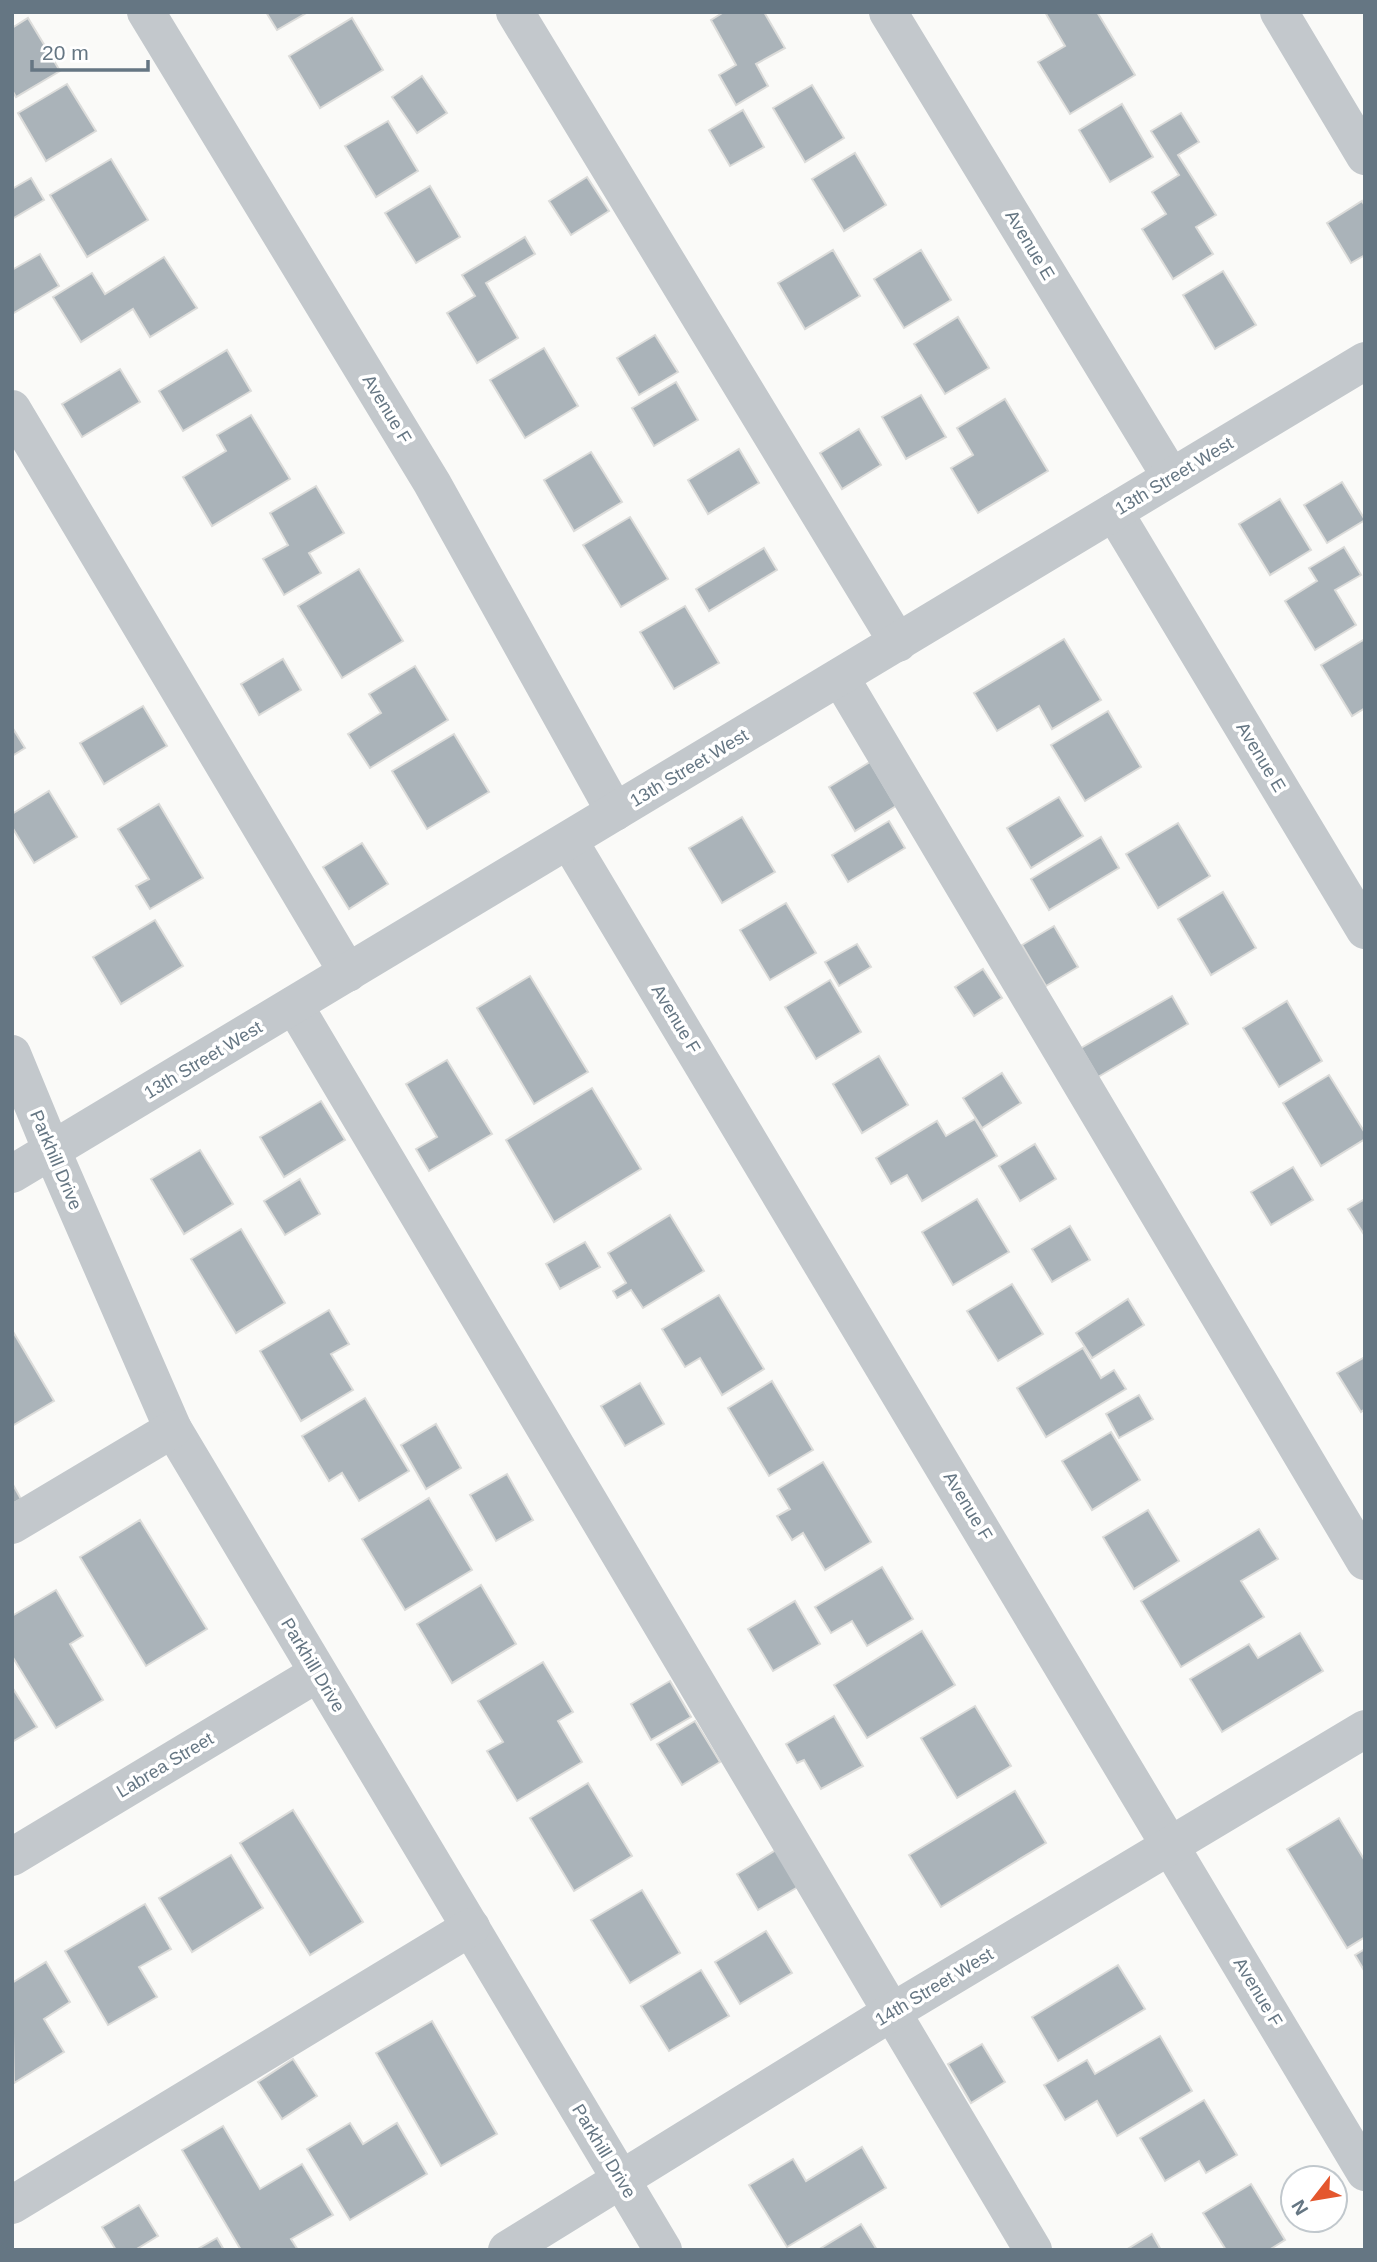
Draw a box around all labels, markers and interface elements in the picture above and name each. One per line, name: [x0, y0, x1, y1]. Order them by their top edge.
scale bar: [32, 28, 147, 72]
text: 20 m: [42, 41, 89, 64]
street label: Avenue E: [1001, 207, 1059, 283]
street label: Avenue F: [359, 371, 415, 447]
street label: 13th Street West: [1112, 433, 1236, 519]
street label: Avenue E: [1232, 719, 1290, 795]
street label: 13th Street West: [627, 725, 751, 811]
street label: Avenue F: [648, 981, 704, 1057]
street label: 13th Street West: [141, 1017, 265, 1103]
street label: Parkhill Drive: [26, 1107, 86, 1213]
street label: Avenue F: [940, 1468, 996, 1544]
street label: Parkhill Drive: [277, 1614, 349, 1716]
street label: Labrea Street: [113, 1728, 217, 1802]
street label: 14th Street West: [872, 1944, 996, 2030]
street label: Avenue F: [1230, 1954, 1286, 2030]
street label: Parkhill Drive: [568, 2100, 640, 2202]
north arrow: [1279, 2164, 1349, 2234]
text: N: [1287, 2196, 1312, 2219]

